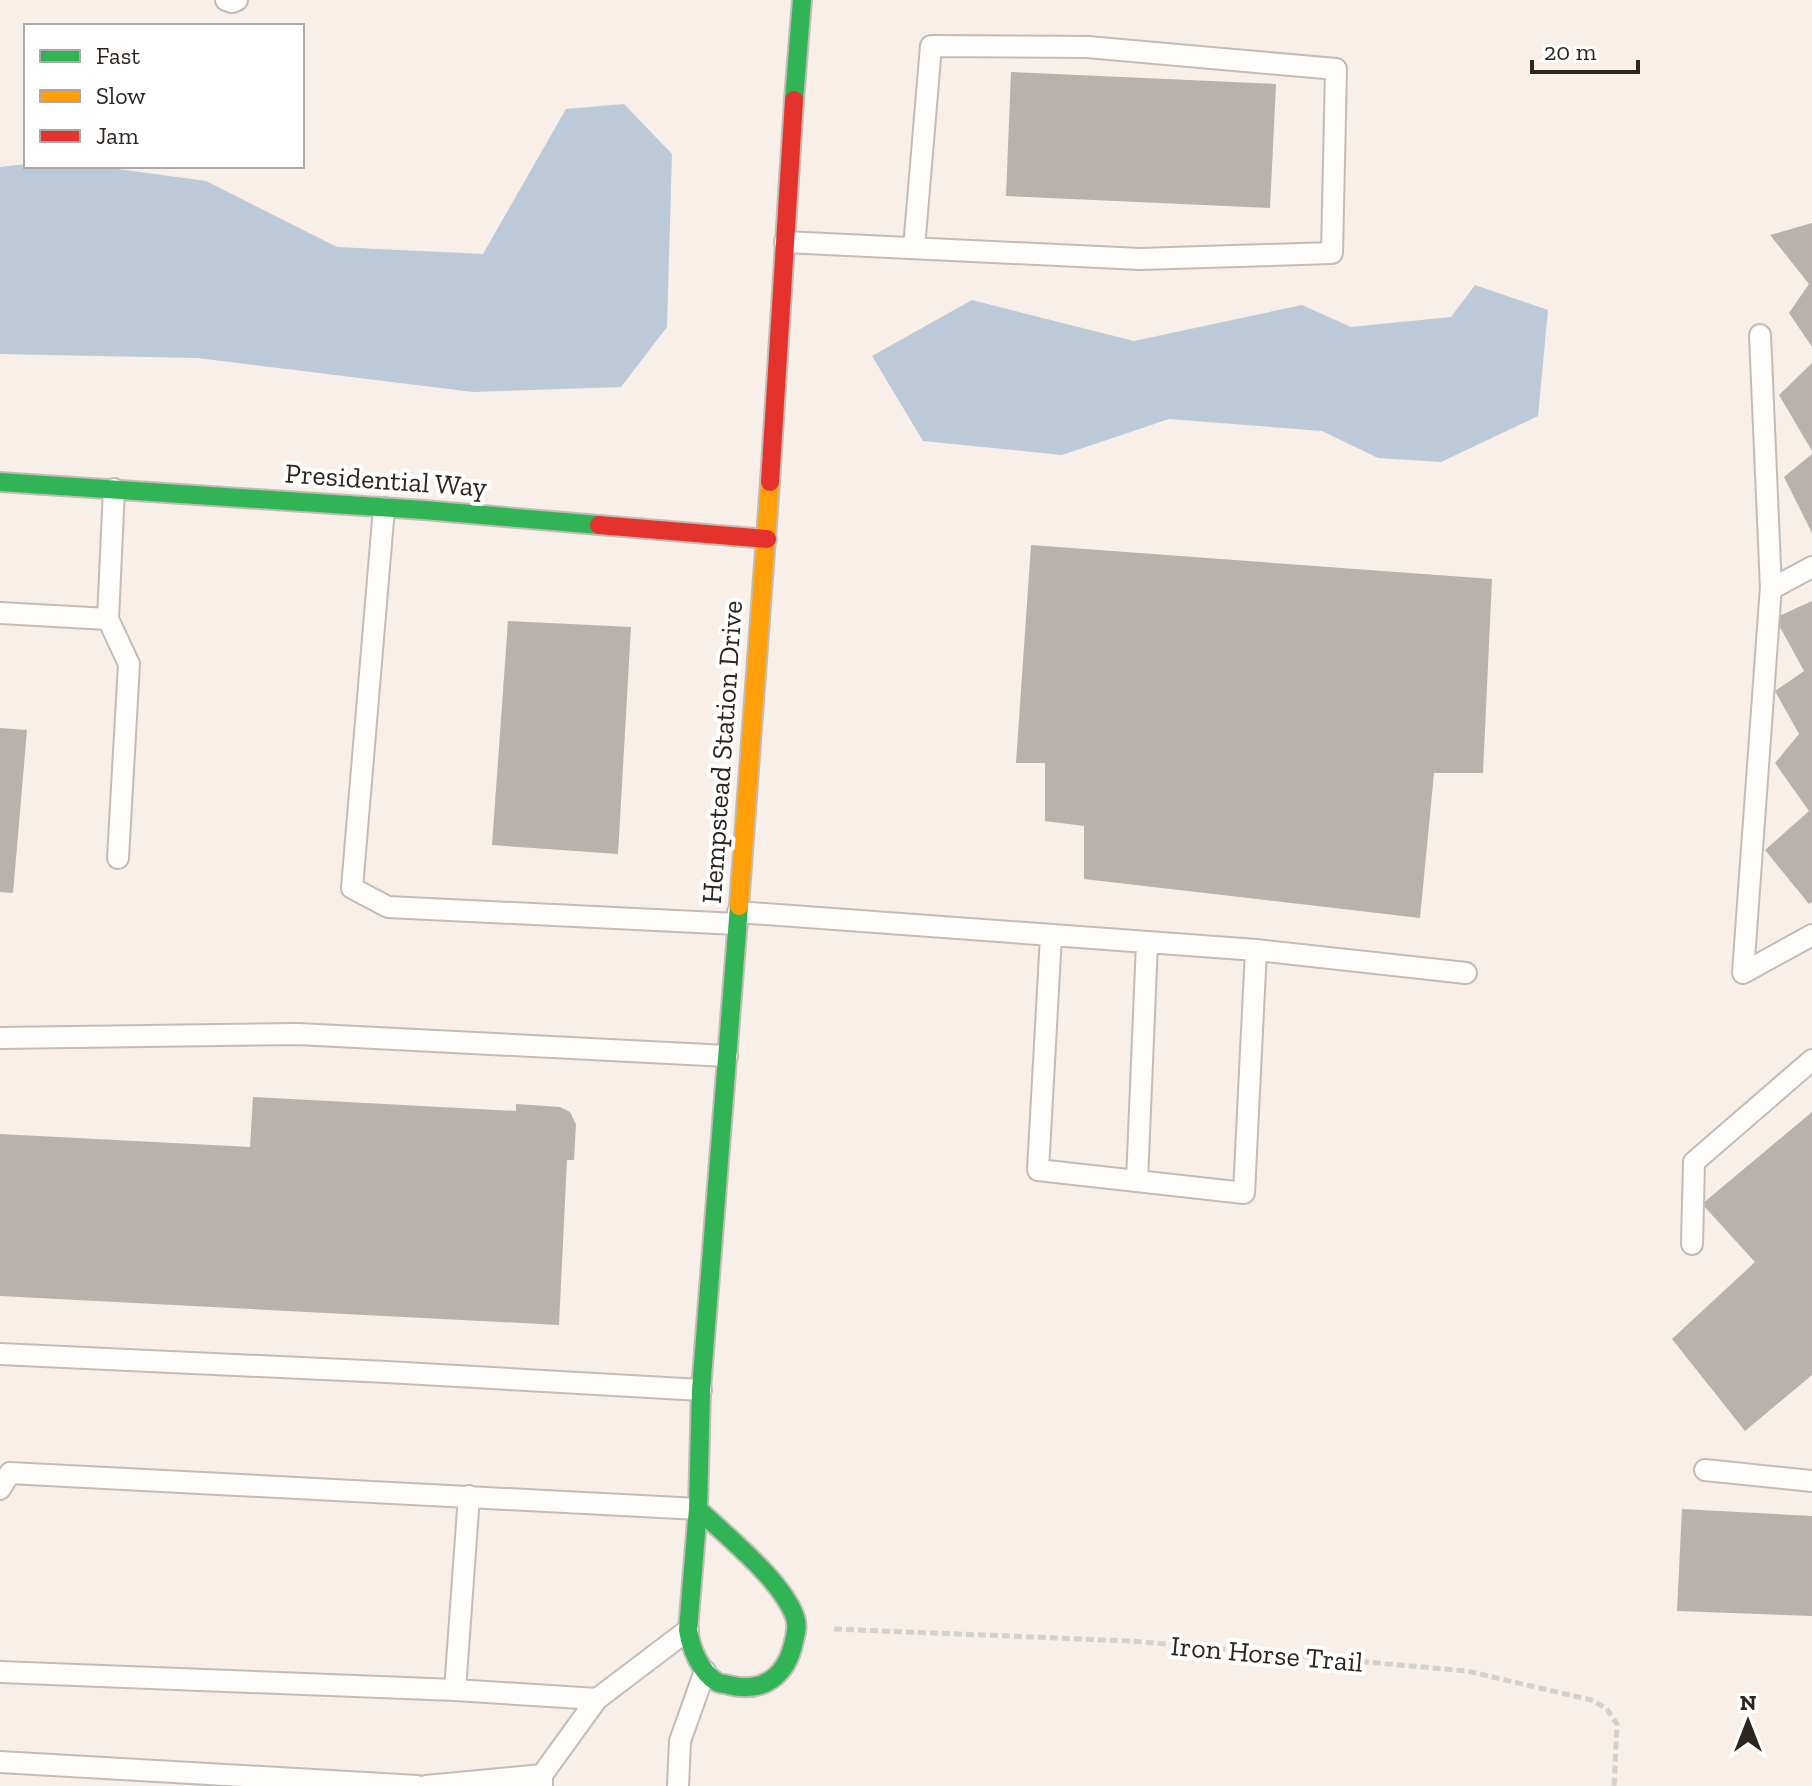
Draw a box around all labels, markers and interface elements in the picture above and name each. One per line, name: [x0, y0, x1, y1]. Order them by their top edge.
legend: [24, 24, 304, 168]
scale bar: [1532, 24, 1638, 74]
text: 20 m: [1544, 37, 1597, 66]
text: Fast: [96, 41, 140, 70]
text: Slow: [96, 81, 146, 110]
text: Jam: [96, 121, 139, 150]
street label: Presidential Way: [284, 456, 489, 504]
street label: Hempstead Station Drive: [695, 599, 749, 905]
street label: Iron Horse Trail: [1169, 1629, 1365, 1679]
north arrow: [1708, 1682, 1788, 1762]
text: N: [1740, 1689, 1757, 1716]

